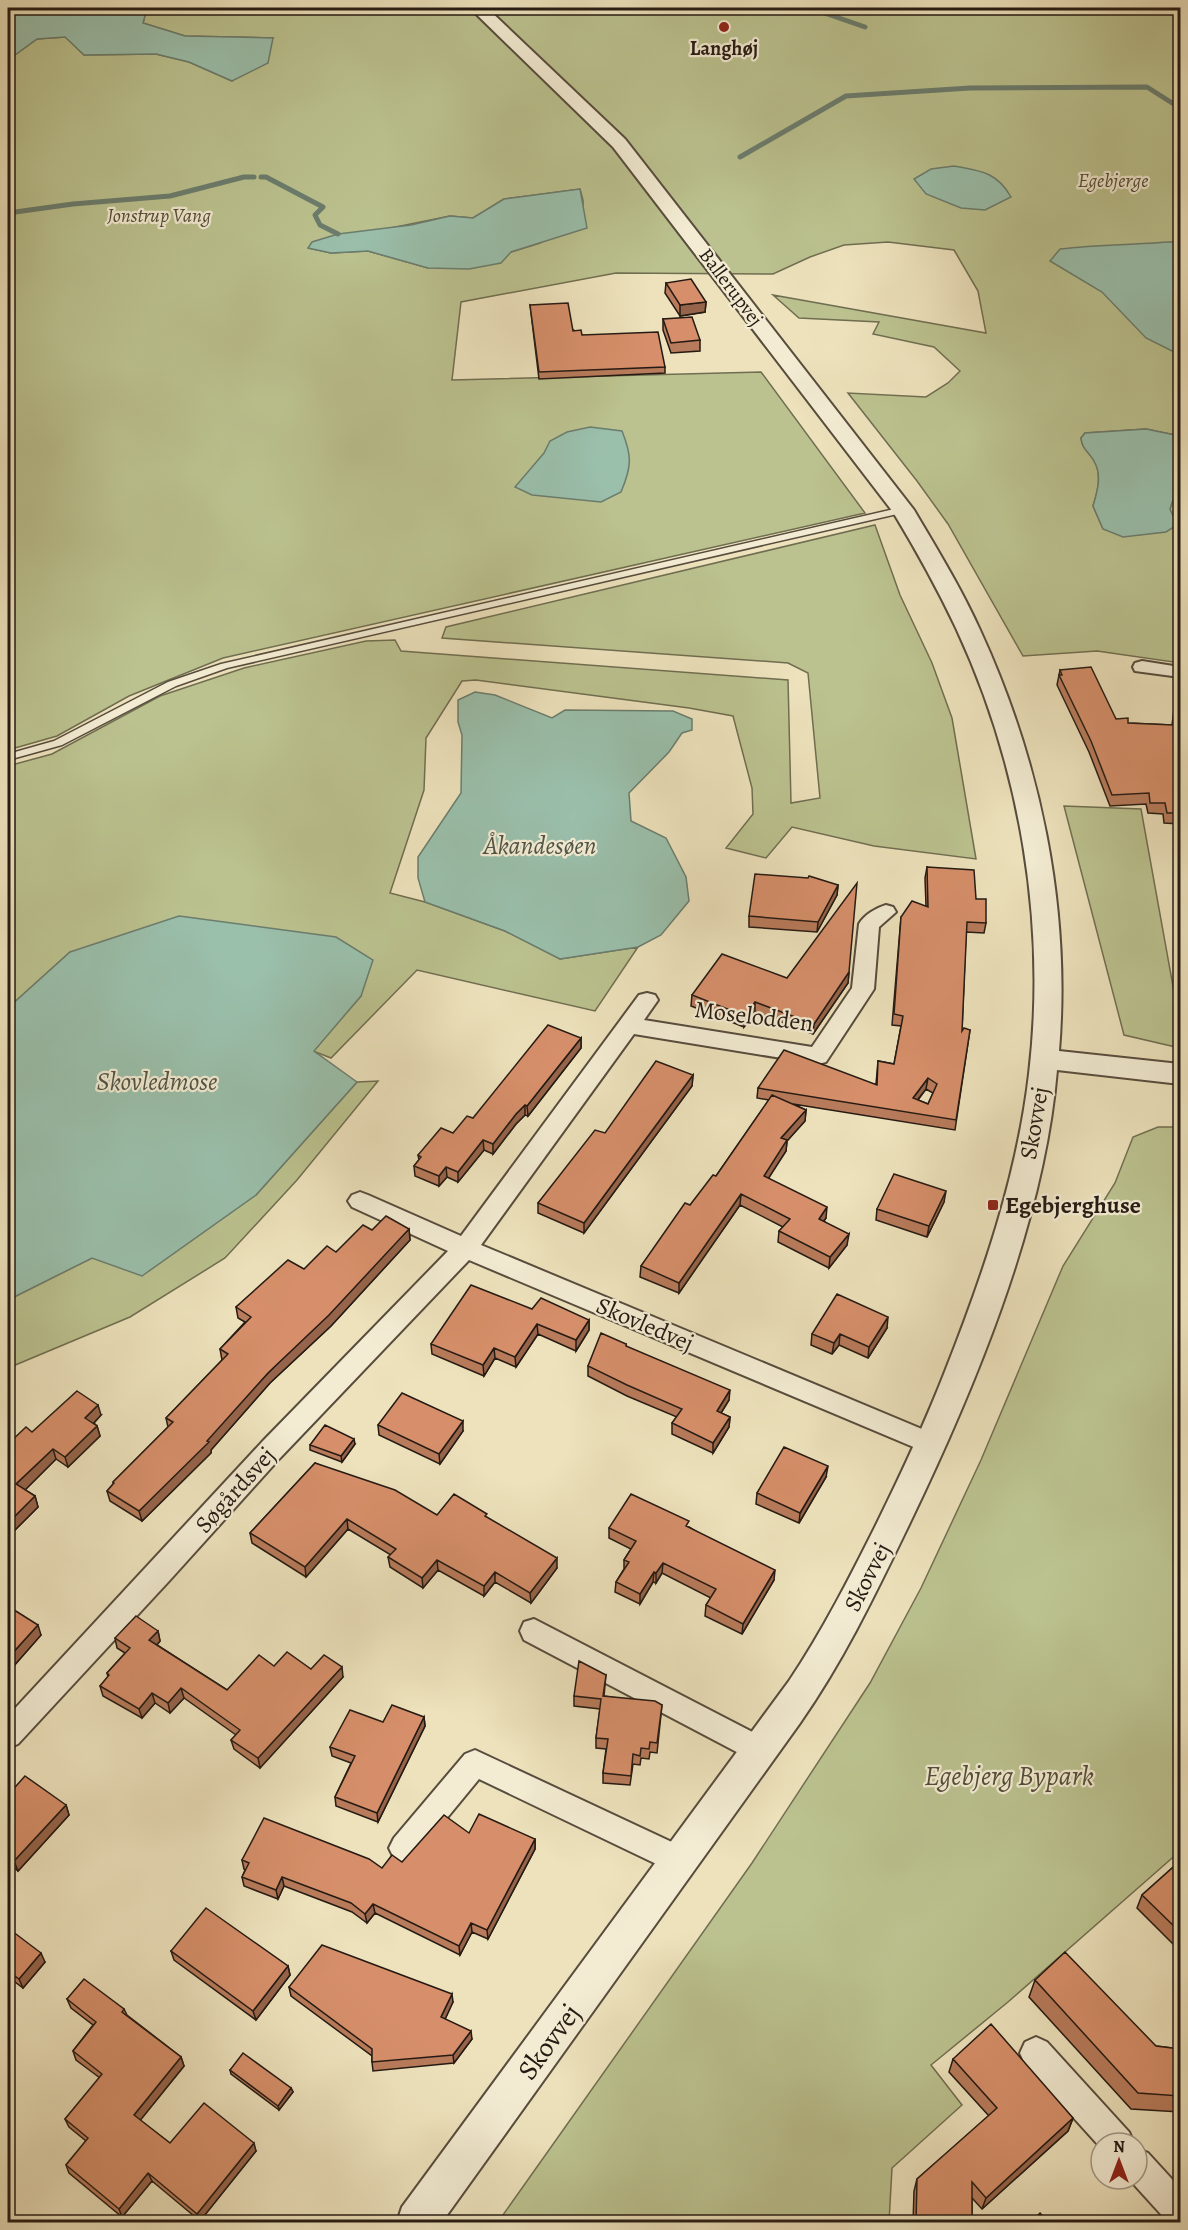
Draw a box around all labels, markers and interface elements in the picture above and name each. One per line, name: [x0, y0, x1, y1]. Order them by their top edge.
marker: Langhøj: [717, 20, 731, 34]
place label: Langhøj: [690, 35, 758, 62]
park label: Egebjerge: [1078, 167, 1148, 194]
park label: Jonstrup Vang: [106, 202, 211, 229]
street label: Ballerupvej: [693, 242, 769, 332]
water label: Åkandesøen: [482, 828, 596, 863]
street label: Moselodden: [693, 993, 815, 1039]
water label: Skovledmose: [97, 1064, 217, 1099]
street label: Skovvej: [1012, 1084, 1056, 1162]
place label: Egebjerghuse: [1005, 1189, 1141, 1221]
marker: Egebjerghuse: [986, 1198, 1000, 1212]
street label: Skovledvej: [591, 1289, 699, 1359]
street label: Søgårdsvej: [188, 1440, 282, 1540]
street label: Skovvej: [836, 1537, 898, 1617]
park label: Egebjerg Bypark: [924, 1757, 1094, 1795]
street label: Skovvej: [509, 1996, 589, 2088]
north arrow: [1089, 2131, 1149, 2191]
text: N: [1113, 2136, 1125, 2158]

